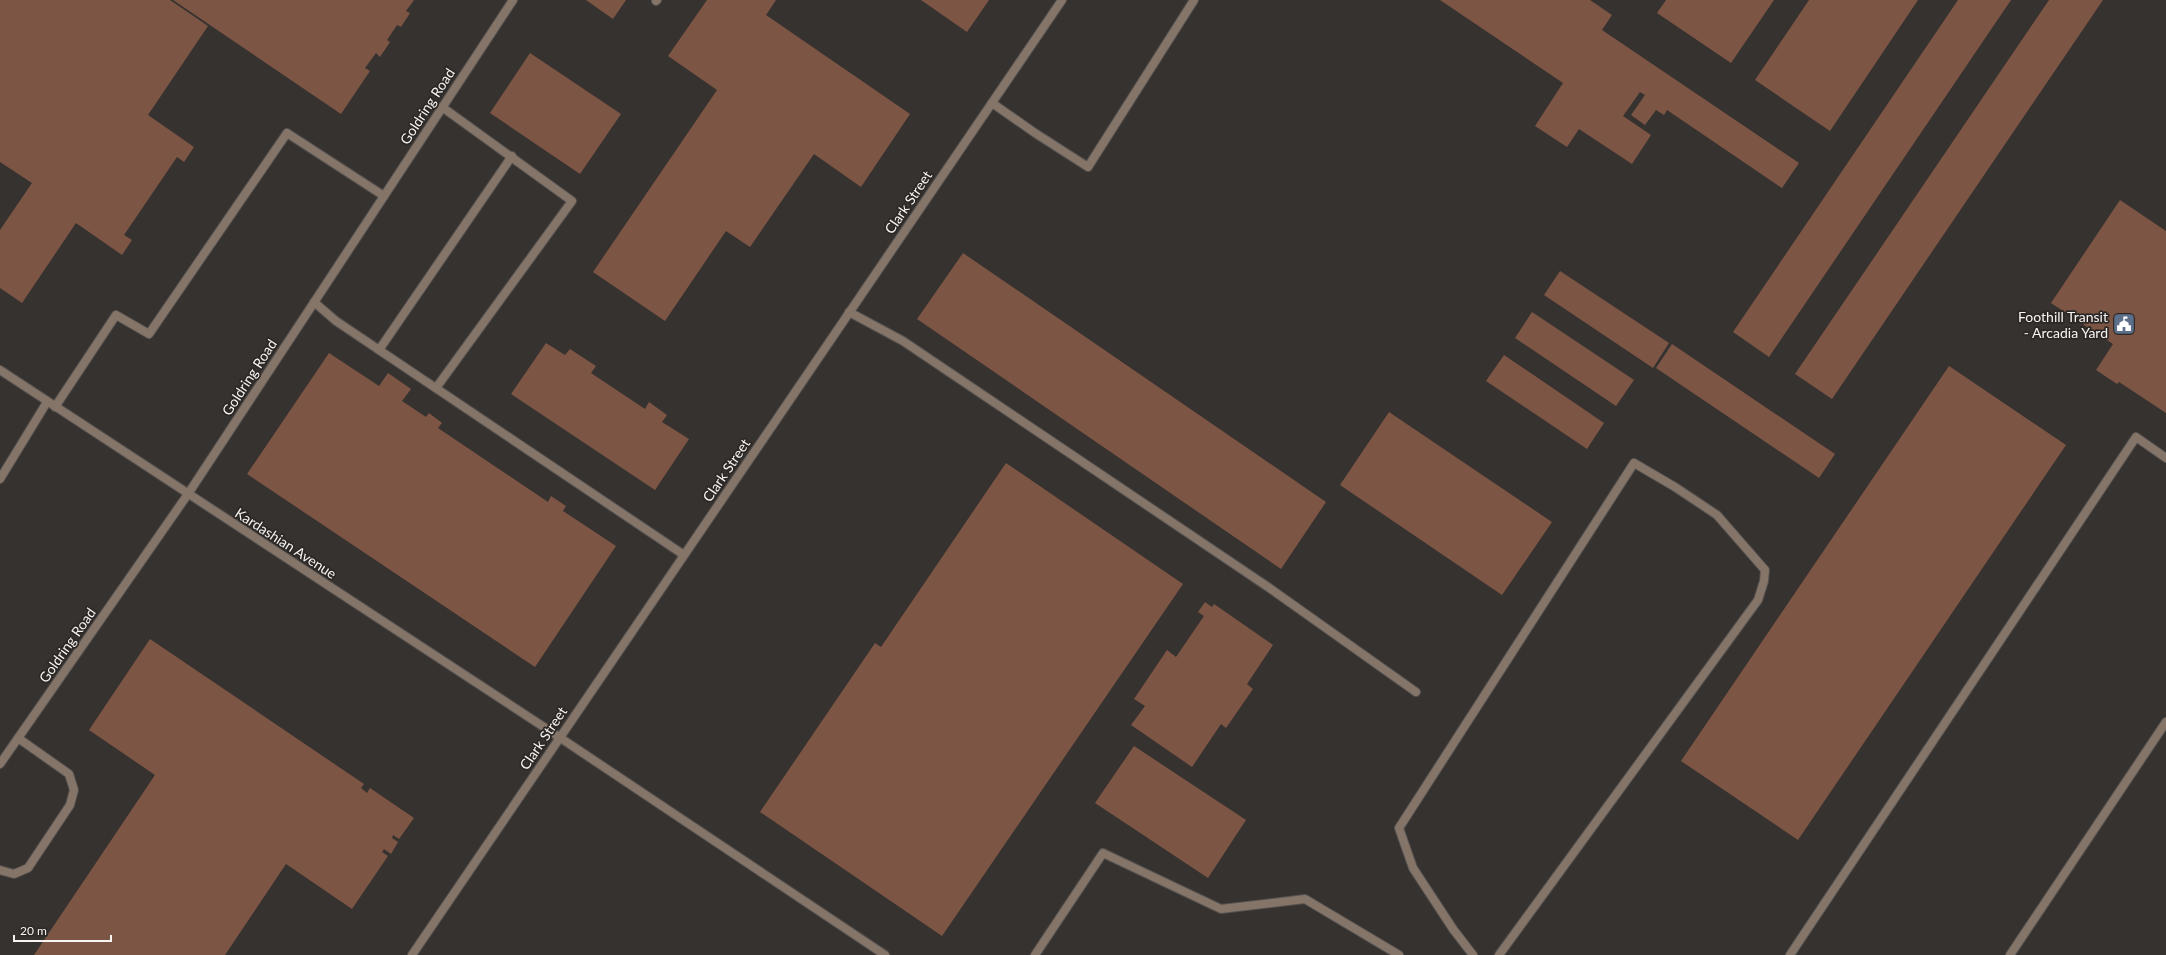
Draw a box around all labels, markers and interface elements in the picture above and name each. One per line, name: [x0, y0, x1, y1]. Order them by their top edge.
street label: Goldring Road: [396, 65, 458, 147]
street label: Clark Street: [881, 167, 935, 237]
place label: Foothill Transit - Arcadia Yard: [2018, 308, 2108, 341]
public building icon: Foothill Transit - Arcadia Yard: [2111, 311, 2137, 337]
street label: Goldring Road: [218, 336, 280, 418]
street label: Clark Street: [699, 435, 753, 505]
street label: Kardashian Avenue: [232, 504, 340, 582]
street label: Goldring Road: [35, 604, 99, 686]
street label: Clark Street: [516, 703, 570, 773]
scale bar: [14, 917, 111, 943]
text: 20 m: [20, 923, 47, 938]

